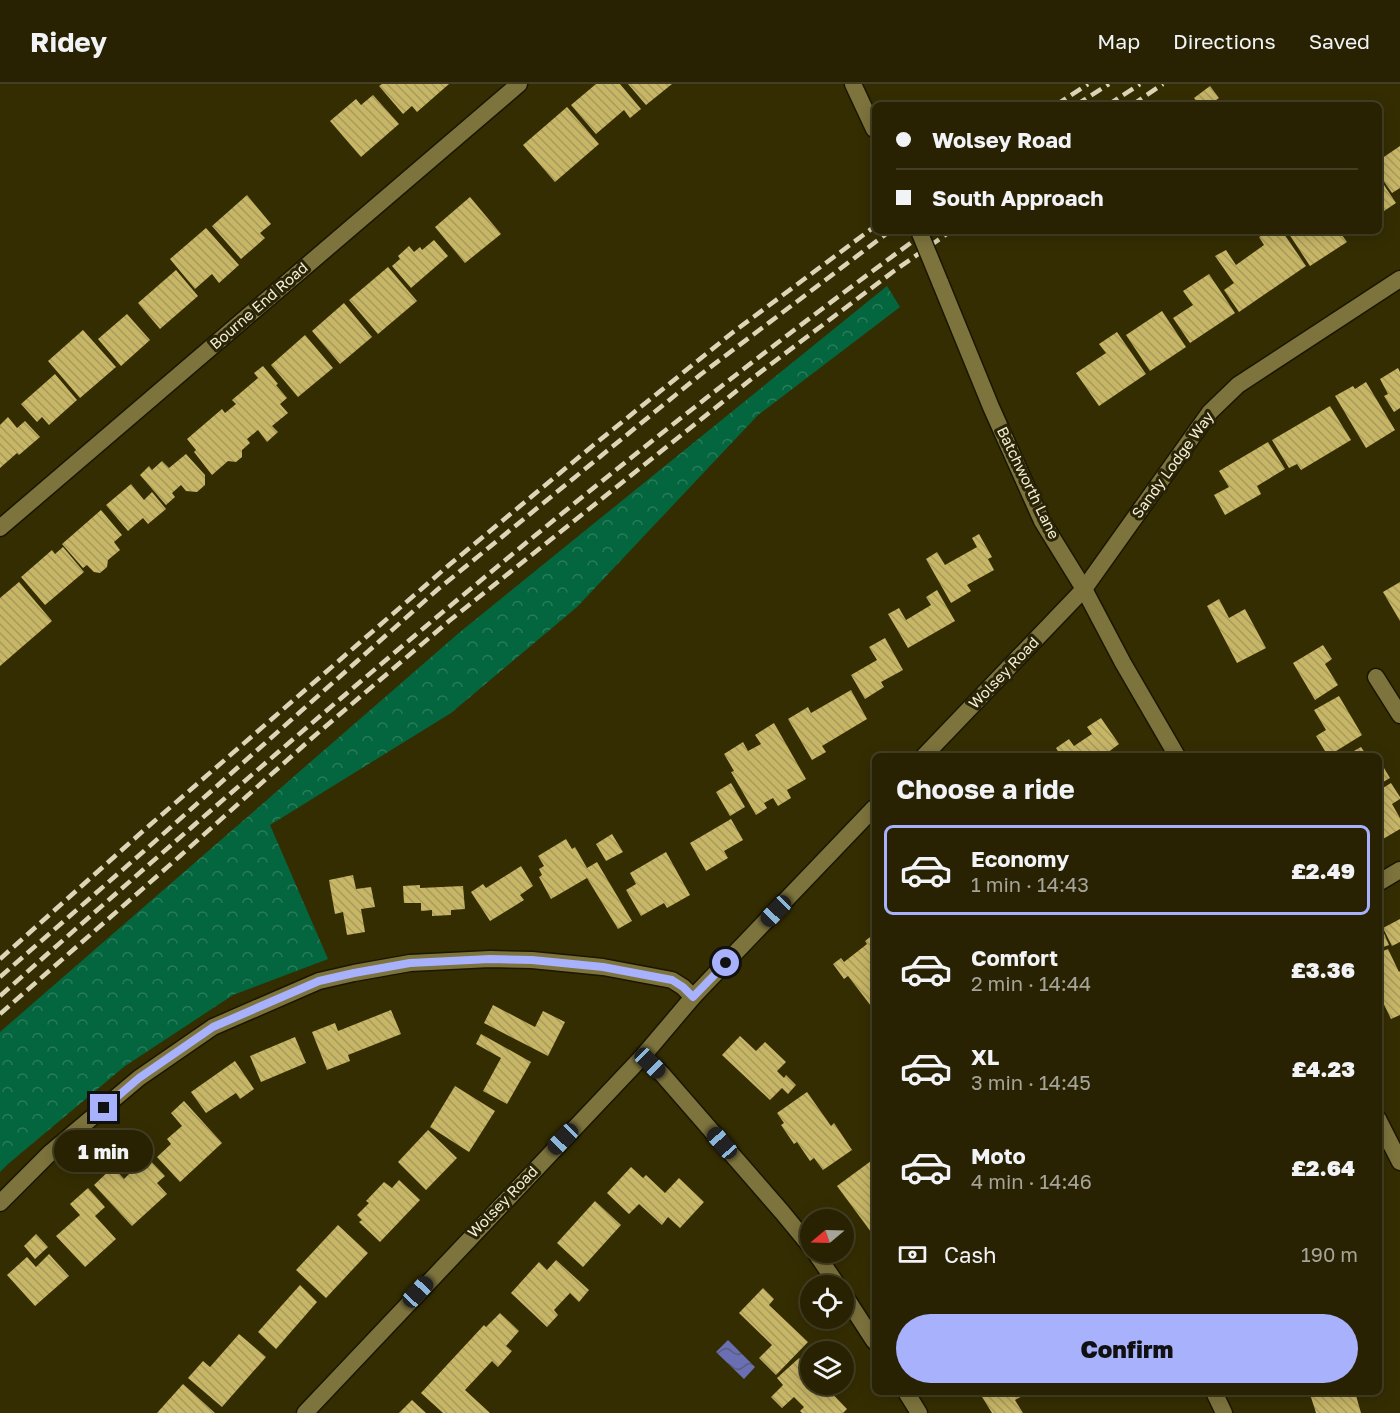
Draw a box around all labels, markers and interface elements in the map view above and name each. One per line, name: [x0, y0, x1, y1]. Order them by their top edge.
text: Ridey: [30, 25, 107, 58]
text: Map: [1097, 28, 1140, 54]
text: Directions: [1173, 28, 1276, 54]
text: Saved: [1309, 28, 1370, 54]
text: Wolsey Road: [932, 126, 1071, 153]
text: South Approach: [932, 184, 1104, 211]
street label: Bourne End Road: [206, 258, 311, 353]
street label: Sandy Lodge Way: [1127, 407, 1217, 521]
street label: Batchworth Lane: [994, 423, 1064, 542]
street label: Wolsey Road: [965, 633, 1042, 712]
text: Choose a ride: [896, 773, 1075, 805]
icon: car: [899, 843, 953, 897]
text: Economy: [971, 845, 1069, 872]
text: £2.49: [1291, 857, 1355, 884]
text: 1 min · 14:43: [971, 872, 1089, 896]
car: [757, 892, 795, 930]
icon: car: [899, 942, 953, 996]
text: Comfort: [971, 944, 1058, 971]
route start: [712, 949, 739, 976]
text: £3.36: [1291, 956, 1355, 983]
text: 2 min · 14:44: [971, 971, 1091, 995]
icon: car: [899, 1041, 953, 1095]
text: XL: [971, 1043, 999, 1070]
car: [631, 1044, 669, 1082]
text: £4.23: [1292, 1055, 1355, 1082]
text: 3 min · 14:45: [971, 1070, 1091, 1094]
route end: [90, 1094, 117, 1121]
car: [544, 1120, 582, 1158]
car: [703, 1124, 741, 1162]
callout: 1 min: [54, 1129, 154, 1171]
text: 1 min: [78, 1139, 129, 1163]
icon: car: [899, 1140, 953, 1194]
text: Moto: [971, 1142, 1026, 1169]
text: £2.64: [1291, 1154, 1355, 1181]
street label: Wolsey Road: [464, 1162, 541, 1241]
text: 4 min · 14:46: [971, 1169, 1092, 1193]
north arrow: [800, 1209, 854, 1263]
map controls: [800, 1209, 854, 1395]
icon: cash: [896, 1238, 929, 1271]
text: Cash: [944, 1241, 997, 1268]
text: 190 m: [1301, 1242, 1358, 1266]
car: [399, 1273, 437, 1311]
button: locate: [800, 1275, 854, 1329]
button: Confirm: [896, 1314, 1358, 1383]
button: layers: [800, 1341, 854, 1395]

